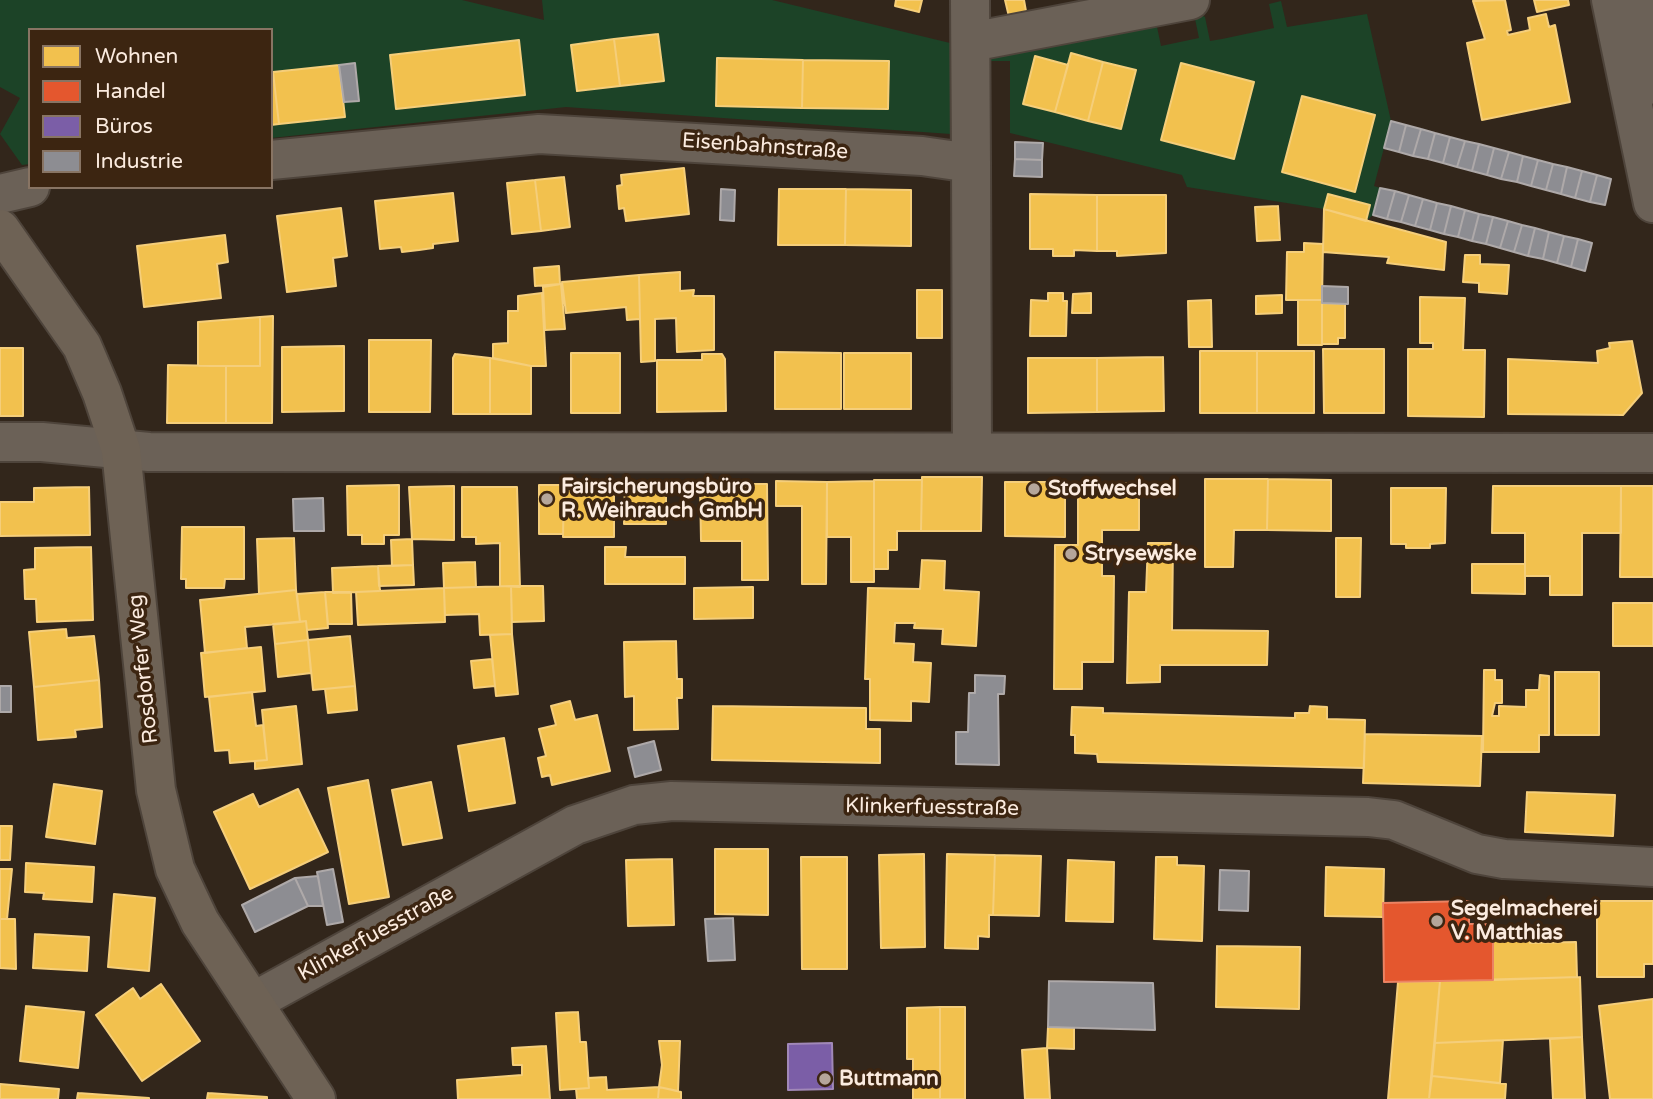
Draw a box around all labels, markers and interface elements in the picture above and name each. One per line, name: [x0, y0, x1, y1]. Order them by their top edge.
legend: [28, 28, 273, 189]
text: Wohnen: [95, 44, 178, 69]
text: Handel: [95, 79, 166, 104]
text: Büros: [95, 114, 153, 139]
street label: Eisenbahnstraße: [681, 129, 849, 165]
text: Industrie: [95, 149, 183, 174]
place label: Fairsicherungsbüro R. Weihrauch GmbH: [561, 474, 763, 524]
place label: Stoffwechsel: [1048, 476, 1177, 502]
marker: Stoffwechsel: [1026, 481, 1042, 497]
marker: Fairsicherungsbüro R. Weihrauch GmbH: [539, 491, 555, 507]
place label: Strysewske: [1085, 541, 1197, 567]
marker: Strysewske: [1063, 546, 1079, 562]
street label: Rosdorfer Weg: [124, 593, 164, 745]
street label: Klinkerfuesstraße: [845, 794, 1019, 822]
street label: Klinkerfuesstraße: [294, 881, 458, 987]
place label: Segelmacherei V. Matthias: [1451, 896, 1598, 946]
marker: Segelmacherei V. Matthias: [1429, 913, 1445, 929]
place label: Buttmann: [839, 1066, 939, 1092]
marker: Buttmann: [817, 1071, 833, 1087]

